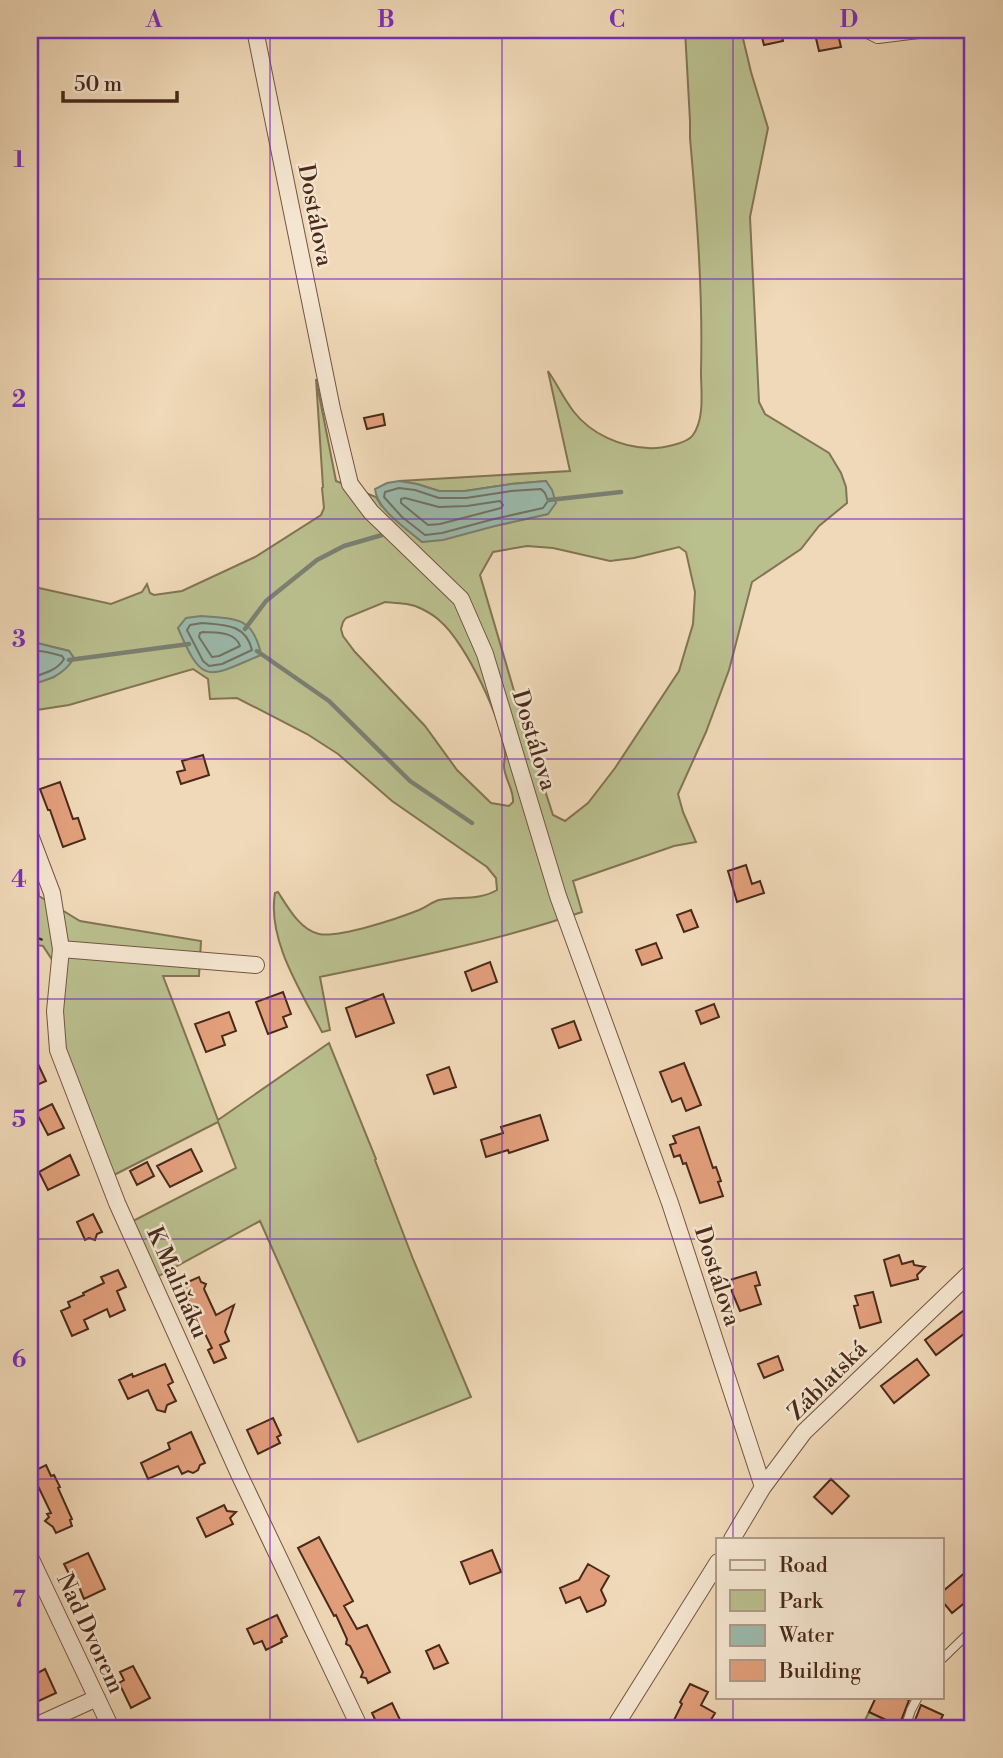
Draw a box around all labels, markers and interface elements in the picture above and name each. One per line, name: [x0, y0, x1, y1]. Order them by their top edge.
text: A: [145, 6, 163, 34]
text: B: [377, 6, 395, 34]
text: C: [609, 6, 625, 34]
text: D: [840, 6, 858, 34]
scale bar: [63, 60, 177, 104]
text: 50 m: [74, 72, 122, 98]
text: 1: [13, 146, 25, 174]
street label: Dostálova: [291, 162, 339, 269]
text: 2: [12, 386, 26, 414]
text: 3: [12, 626, 26, 654]
street label: Dostálova: [506, 687, 563, 794]
text: 4: [11, 866, 27, 894]
text: 5: [12, 1106, 26, 1134]
street label: K Maliňáku: [140, 1222, 214, 1342]
street label: Dostálova: [688, 1223, 746, 1330]
street label: Záblatská: [782, 1335, 873, 1426]
text: 6: [12, 1346, 26, 1374]
legend: [716, 1538, 944, 1698]
text: Road: [779, 1553, 828, 1579]
street label: Nad Dvorem: [50, 1569, 130, 1698]
text: 7: [12, 1586, 26, 1614]
text: Park: [779, 1589, 824, 1615]
text: Water: [778, 1623, 834, 1649]
text: Building: [778, 1659, 861, 1685]

